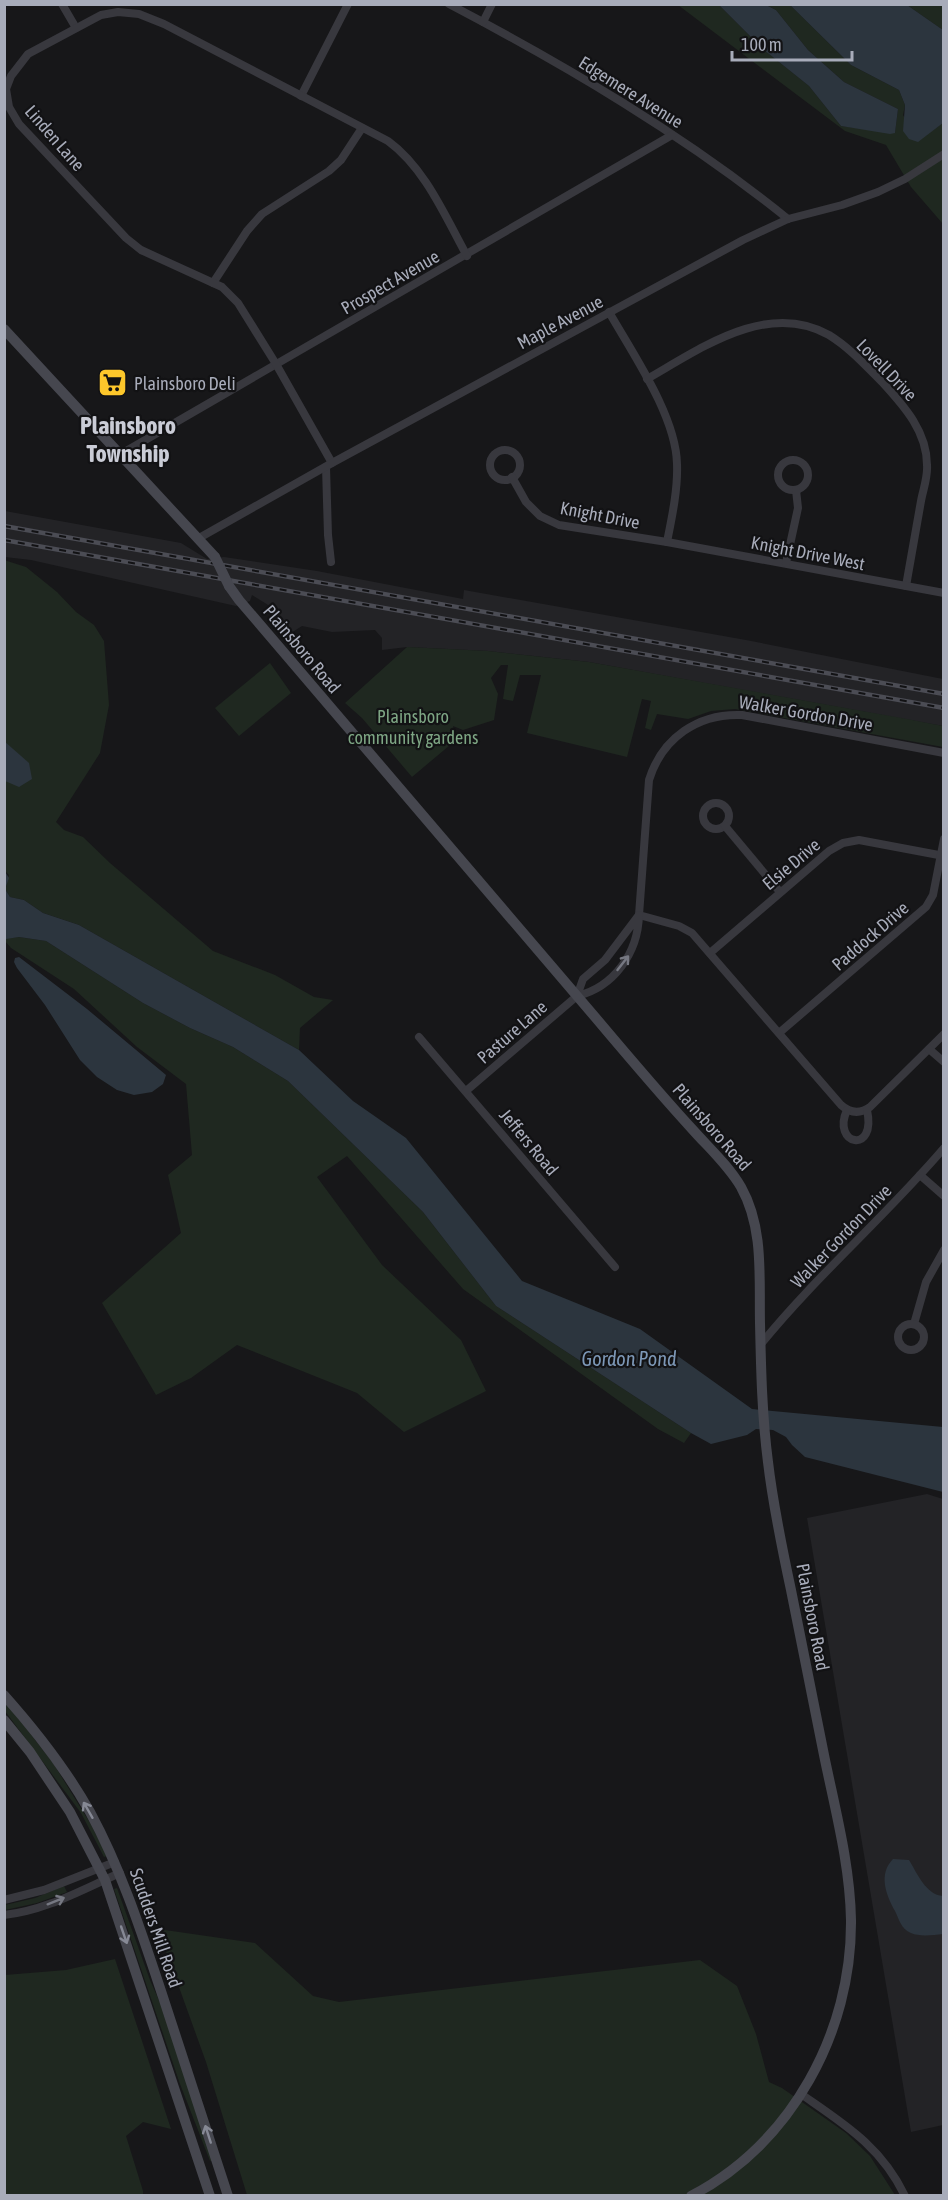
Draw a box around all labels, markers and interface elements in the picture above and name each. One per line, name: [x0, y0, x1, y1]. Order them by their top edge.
scale bar: [732, 24, 852, 62]
text: 100 m: [741, 34, 782, 55]
street label: Edgemere Avenue: [575, 52, 687, 132]
street label: Linden Lane: [21, 101, 89, 175]
street label: Prospect Avenue: [337, 245, 443, 319]
street label: Maple Avenue: [514, 291, 606, 353]
street label: Lovell Drive: [852, 335, 922, 405]
supermarket icon: Plainsboro Deli: [97, 367, 129, 399]
place label: Plainsboro Deli: [134, 373, 236, 394]
district label: Plainsboro Township: [80, 412, 176, 467]
street label: Knight Drive: [558, 497, 642, 533]
street label: Knight Drive West: [749, 532, 867, 574]
street label: Plainsboro Road: [259, 601, 345, 697]
street label: Walker Gordon Drive: [737, 691, 875, 735]
park label: Plainsboro community gardens: [348, 706, 478, 748]
street label: Elsie Drive: [758, 834, 824, 894]
street label: Paddock Drive: [828, 897, 912, 975]
one-way arrow: [617, 955, 630, 971]
street label: Pasture Lane: [473, 996, 551, 1068]
street label: Plainsboro Road: [668, 1079, 756, 1175]
street label: Jeffers Road: [495, 1104, 563, 1180]
street label: Walker Gordon Drive: [786, 1180, 896, 1292]
water label: Gordon Pond: [582, 1347, 677, 1370]
street label: Plainsboro Road: [792, 1562, 834, 1672]
one-way arrow: [82, 1802, 94, 1819]
street label: Scudders Mill Road: [126, 1866, 186, 1990]
one-way arrow: [46, 1895, 65, 1906]
one-way arrow: [120, 1925, 131, 1944]
one-way arrow: [201, 2125, 212, 2144]

